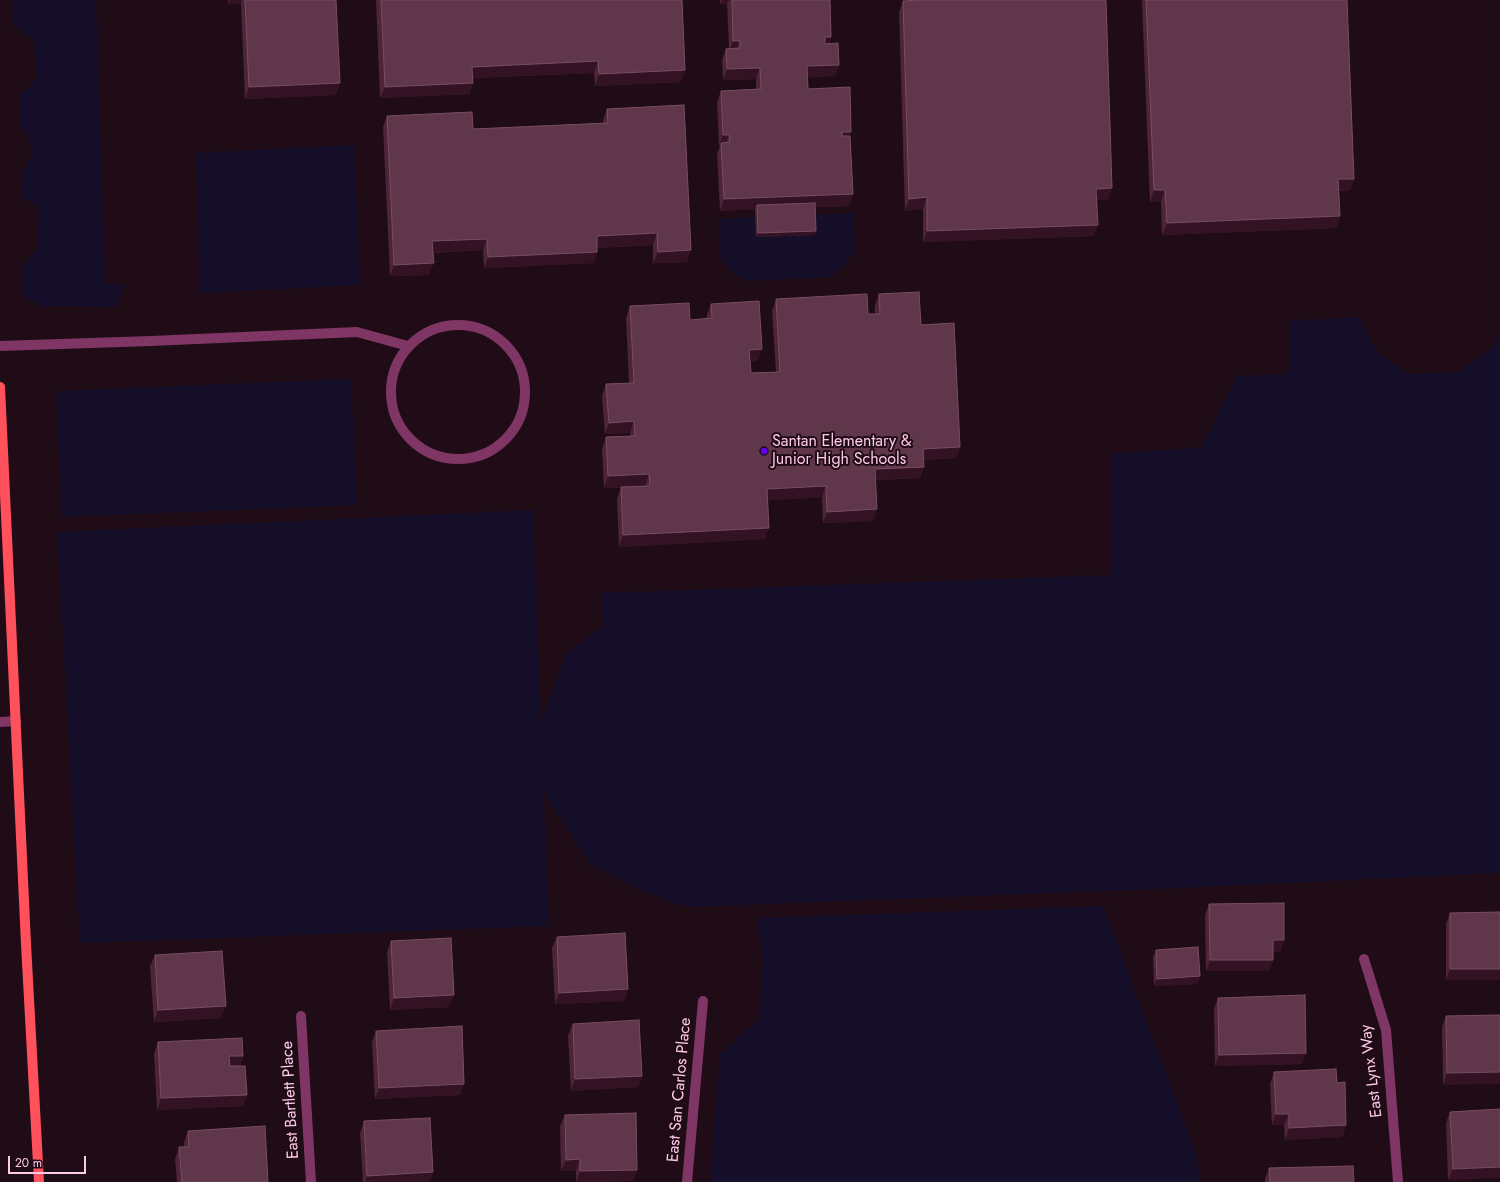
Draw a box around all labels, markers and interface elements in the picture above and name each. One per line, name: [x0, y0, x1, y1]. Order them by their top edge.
place label: Santan Elementary & Junior High Schools: [772, 432, 912, 470]
marker: Santan Elementary & Junior High Schools: [759, 446, 769, 456]
street label: East San Carlos Place: [664, 1017, 696, 1163]
street label: East Lynx Way: [1357, 1023, 1387, 1119]
street label: East Bartlett Place: [278, 1041, 304, 1159]
scale bar: [10, 1148, 88, 1174]
text: 20 m: [15, 1154, 42, 1172]

